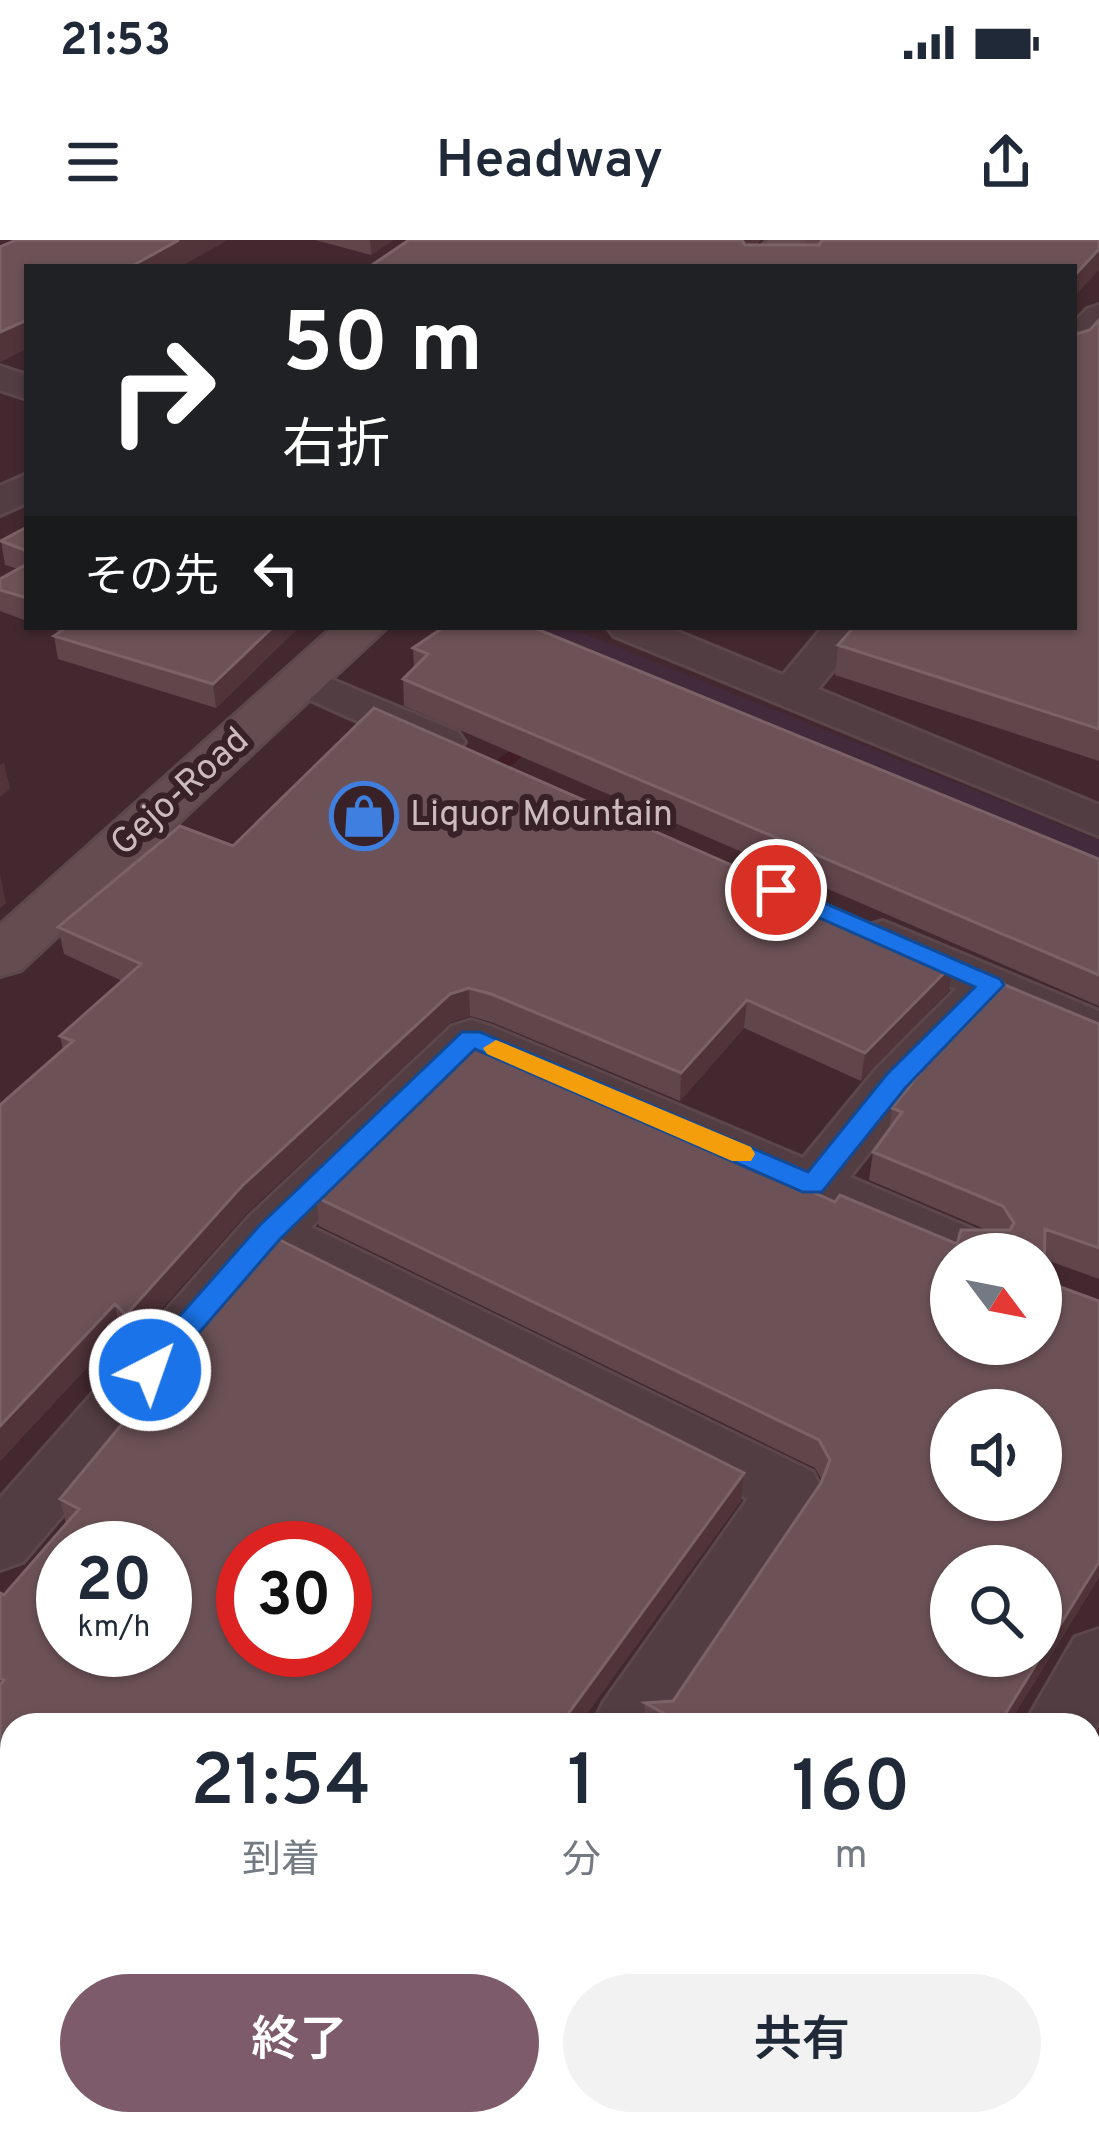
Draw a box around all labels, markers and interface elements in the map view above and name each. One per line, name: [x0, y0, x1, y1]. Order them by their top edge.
text: 21:53: [60, 14, 171, 71]
text: Headway: [436, 128, 663, 197]
icon: menu: [60, 129, 126, 195]
icon: share: [973, 129, 1039, 195]
text: 50 m: [282, 295, 483, 401]
icon: right: [84, 312, 240, 468]
text: 右折: [282, 414, 390, 483]
icon: left: [243, 540, 309, 606]
text: その先: [84, 551, 219, 608]
street label: Gejo-Road: [102, 719, 260, 867]
shop icon: Liquor Mountain: [329, 781, 399, 851]
place label: Liquor Mountain: [410, 793, 673, 839]
pin: [725, 839, 827, 941]
icon: arrive: [743, 857, 809, 923]
north arrow: [930, 1233, 1062, 1365]
map controls: [930, 1233, 1062, 1677]
position arrow: [87, 1307, 213, 1433]
button: sound: [930, 1389, 1062, 1521]
speed limit sign: 30: [216, 1521, 372, 1677]
button: search: [930, 1545, 1062, 1677]
text: 20: [76, 1546, 152, 1622]
text: km/h: [78, 1610, 150, 1647]
text: 21:54: [191, 1739, 371, 1831]
text: 1: [567, 1739, 595, 1831]
text: 160: [791, 1745, 910, 1837]
text: m: [834, 1833, 867, 1882]
text: 到着: [242, 1838, 320, 1887]
text: 分: [562, 1838, 601, 1887]
button: 終了: [60, 1974, 539, 2112]
button: 共有: [563, 1974, 1041, 2112]

